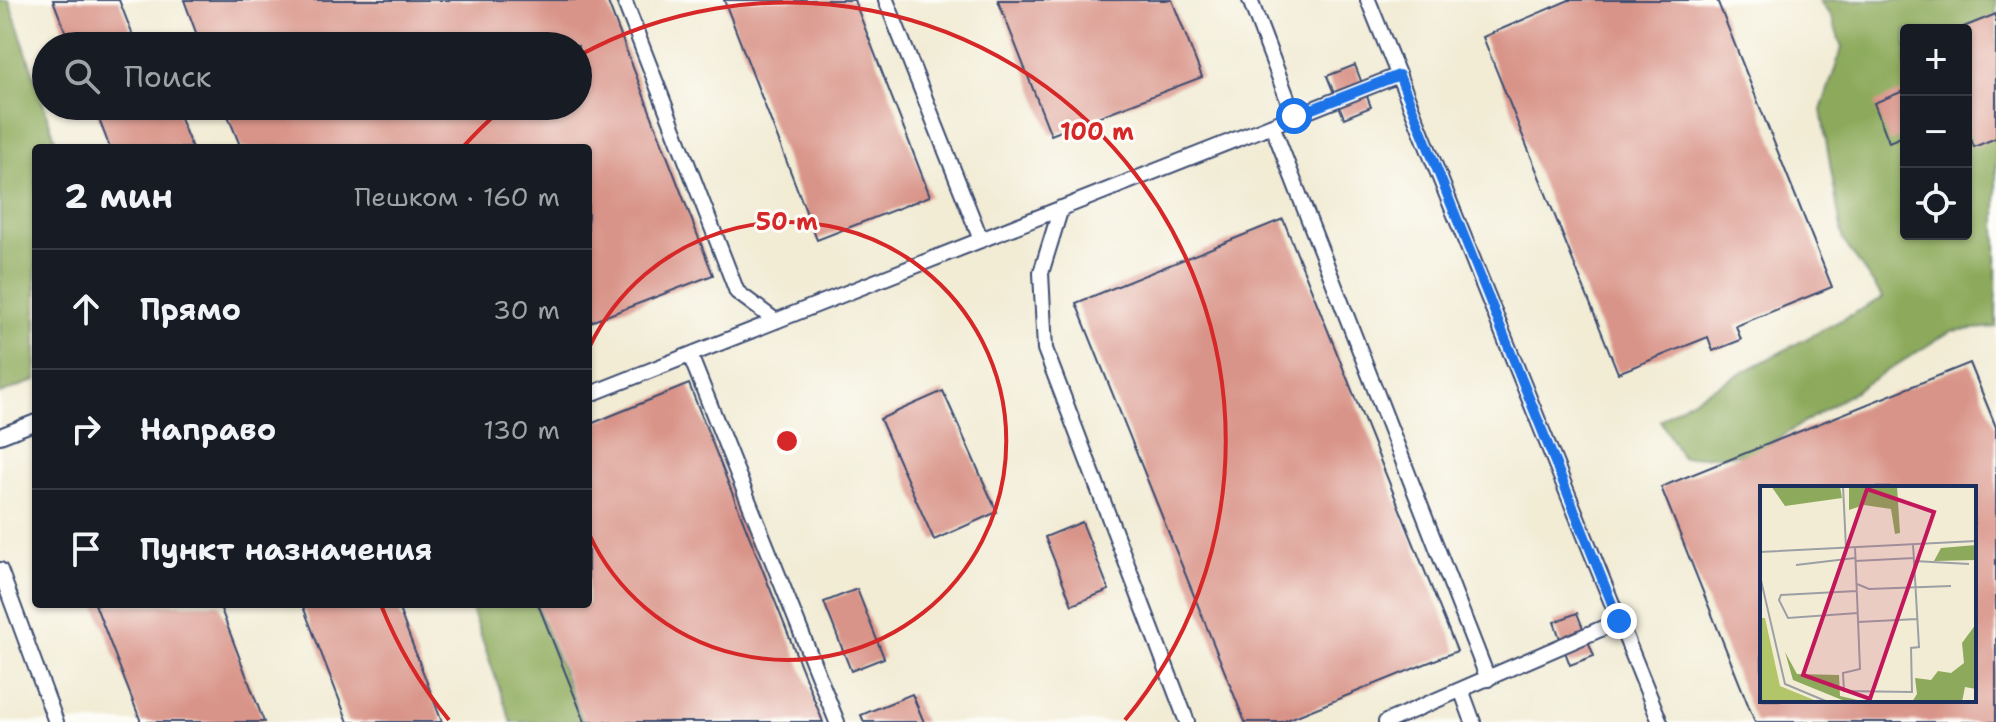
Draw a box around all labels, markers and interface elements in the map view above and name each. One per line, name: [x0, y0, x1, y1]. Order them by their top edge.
map controls: [1900, 24, 1972, 240]
button: +: [1900, 24, 1972, 96]
search box: [32, 32, 592, 120]
icon: search: [60, 54, 104, 98]
text: Поиск: [124, 56, 212, 97]
button: −: [1900, 96, 1972, 168]
route start: [1276, 98, 1312, 134]
text: 100 m: [1060, 116, 1134, 148]
button: locate: [1900, 168, 1972, 240]
text: 2 мин: [64, 173, 173, 219]
text: Пешком · 160 m: [354, 179, 560, 214]
text: 50 m: [756, 206, 818, 238]
icon: ahead: [64, 287, 108, 331]
text: Прямо: [140, 289, 241, 330]
text: 30 m: [493, 292, 560, 327]
icon: right: [64, 407, 108, 451]
text: Направо: [140, 409, 276, 450]
text: 130 m: [483, 412, 560, 447]
centre of rings: [773, 427, 801, 455]
inset map: [1760, 486, 1976, 702]
icon: arrive: [64, 527, 108, 571]
text: Пункт назначения: [140, 529, 432, 570]
route end: [1601, 603, 1637, 639]

